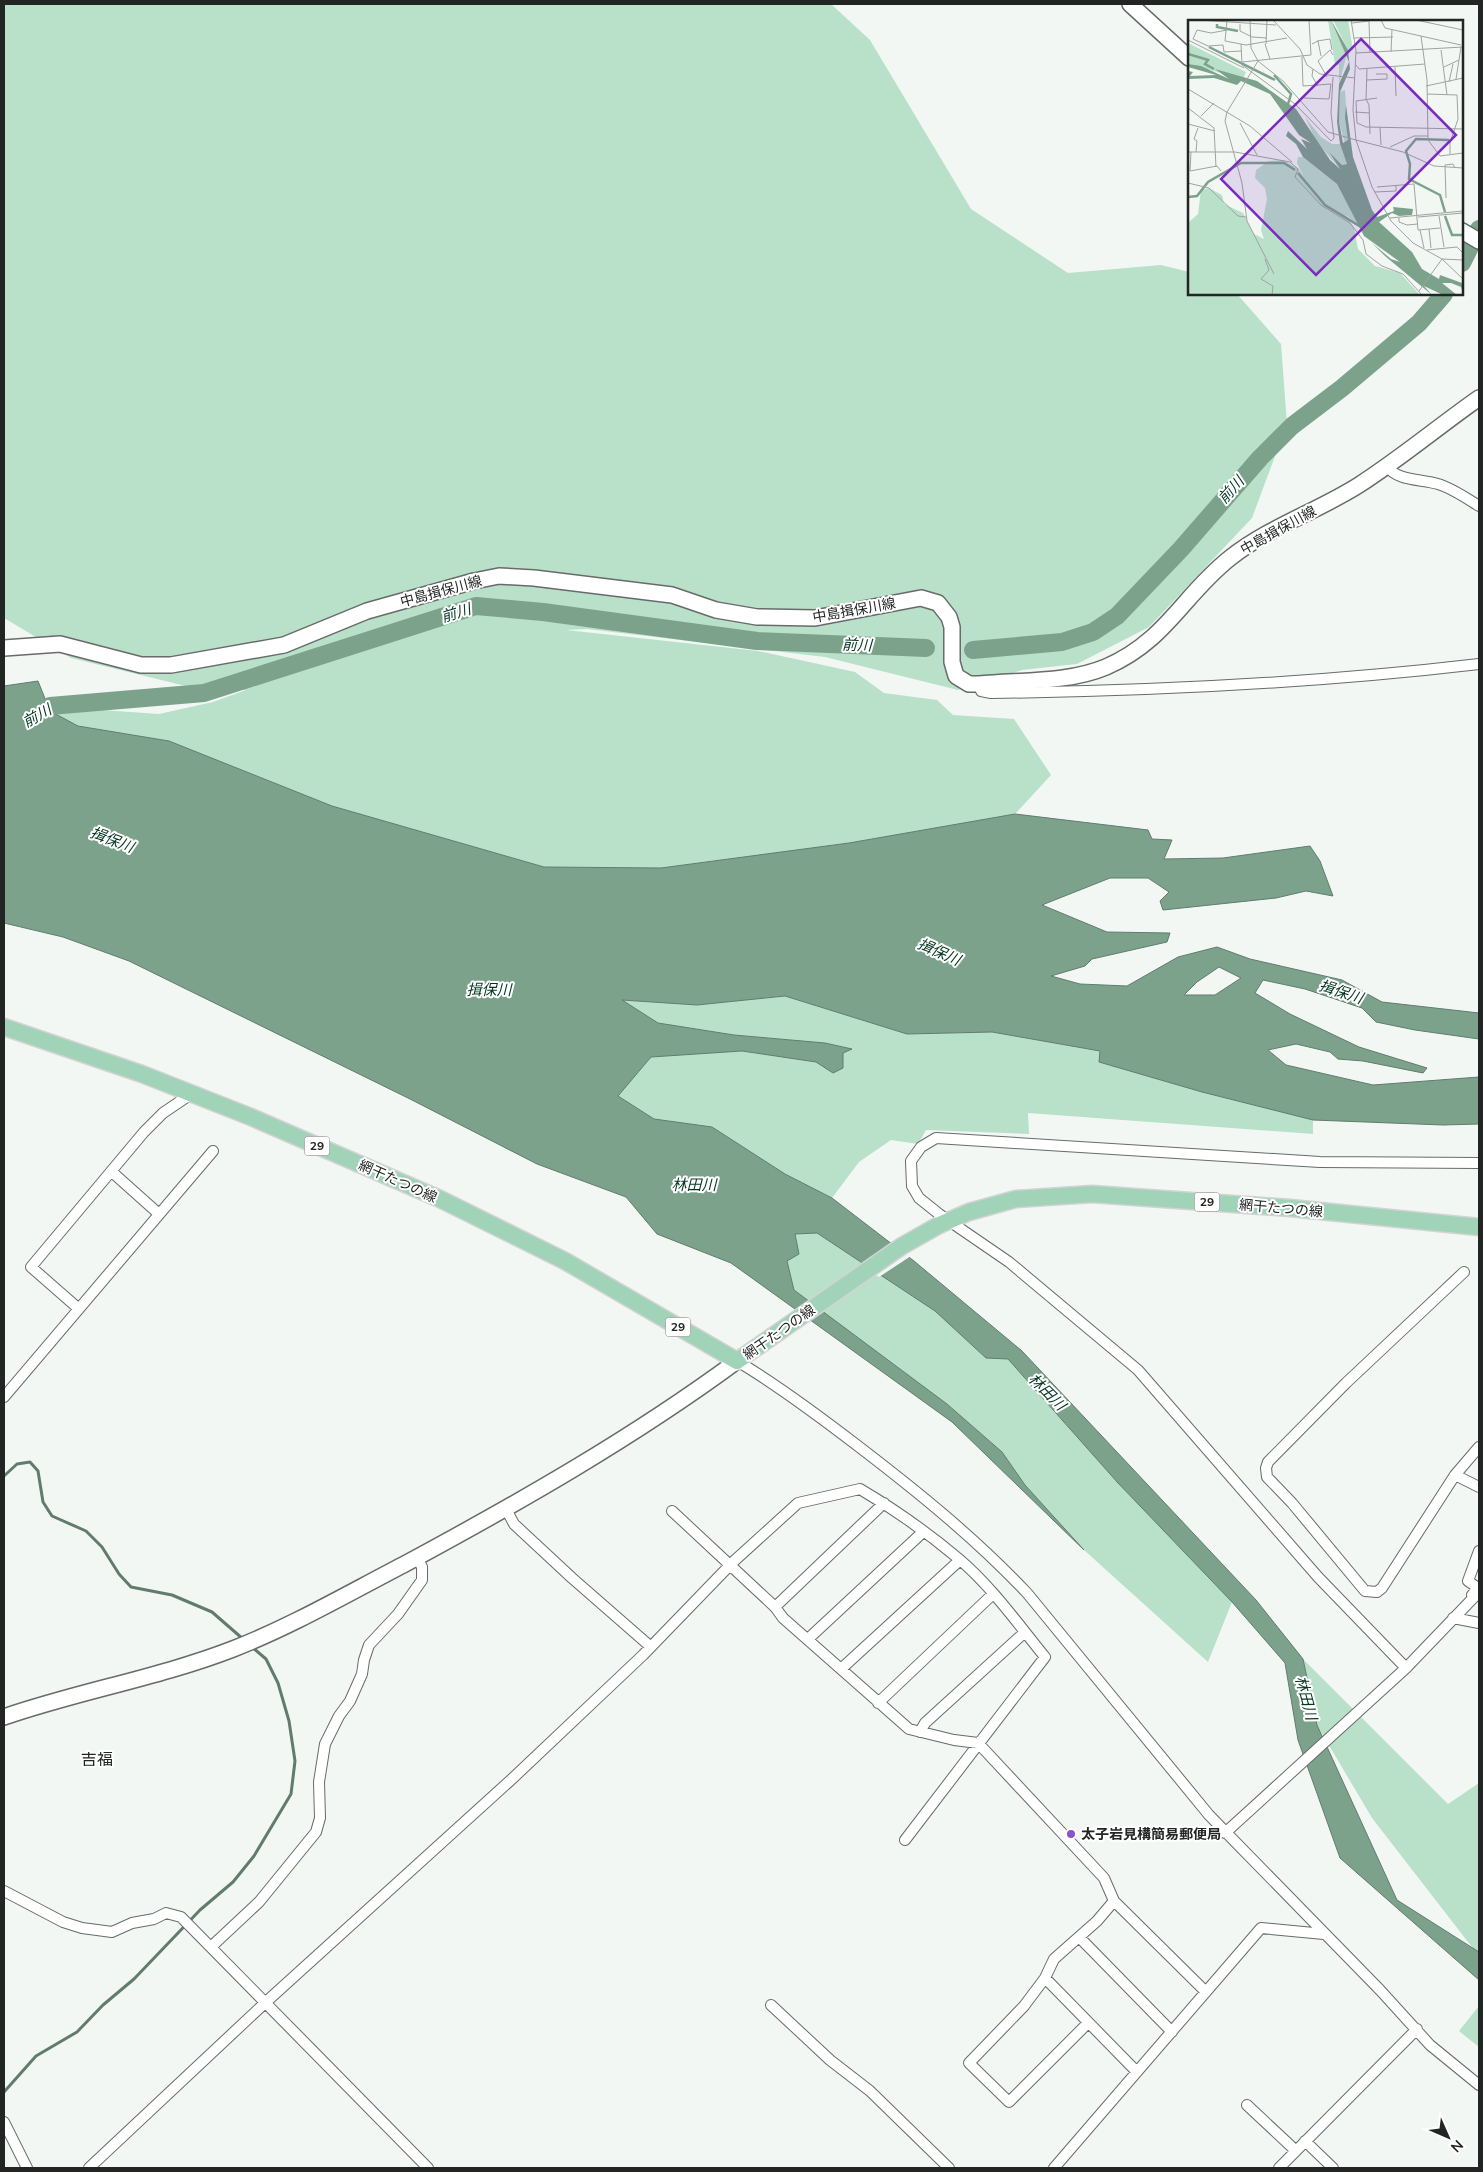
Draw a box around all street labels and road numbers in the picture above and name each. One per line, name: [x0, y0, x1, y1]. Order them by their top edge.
street label: 中島揖保川線: [1237, 502, 1320, 559]
street label: 中島揖保川線: [398, 571, 484, 612]
street label: 中島揖保川線: [811, 594, 897, 627]
road number: 29: [304, 1136, 330, 1156]
street label: 網干たつの線: [356, 1156, 440, 1207]
road number: 29: [1194, 1192, 1220, 1212]
street label: 網干たつの線: [1238, 1195, 1324, 1222]
street label: 網干たつの線: [739, 1301, 819, 1364]
road number: 29: [666, 1318, 690, 1336]

